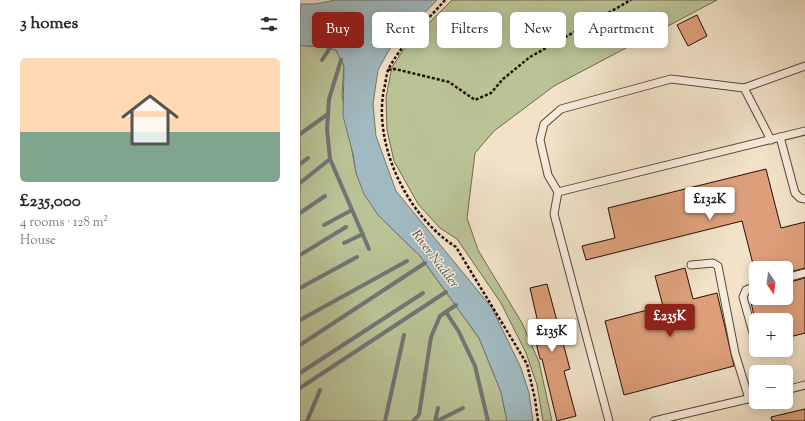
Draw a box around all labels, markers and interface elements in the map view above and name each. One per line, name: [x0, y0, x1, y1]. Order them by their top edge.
text: 3 homes: [20, 12, 78, 36]
chip: Buy: [312, 12, 364, 48]
chip: Rent: [372, 12, 429, 48]
chip: Filters: [437, 12, 502, 48]
chip: New: [510, 12, 566, 48]
chip: Apartment: [574, 12, 668, 48]
icon: filters: [258, 13, 280, 35]
icon: home: [114, 84, 186, 156]
pin: £132K: [682, 187, 738, 221]
text: £235,000: [20, 190, 81, 214]
text: £132K: [694, 191, 726, 209]
text: 4 rooms · 128 m²: [20, 214, 108, 232]
water label: River Nadder: [407, 226, 462, 292]
text: House: [20, 232, 56, 250]
north arrow: [749, 261, 793, 305]
map controls: [749, 261, 793, 409]
pin: £235K: [642, 304, 698, 338]
text: £235K: [654, 308, 686, 326]
button: +: [749, 313, 793, 357]
pin: £135K: [524, 319, 580, 353]
text: £135K: [537, 323, 567, 341]
button: −: [749, 365, 793, 409]

